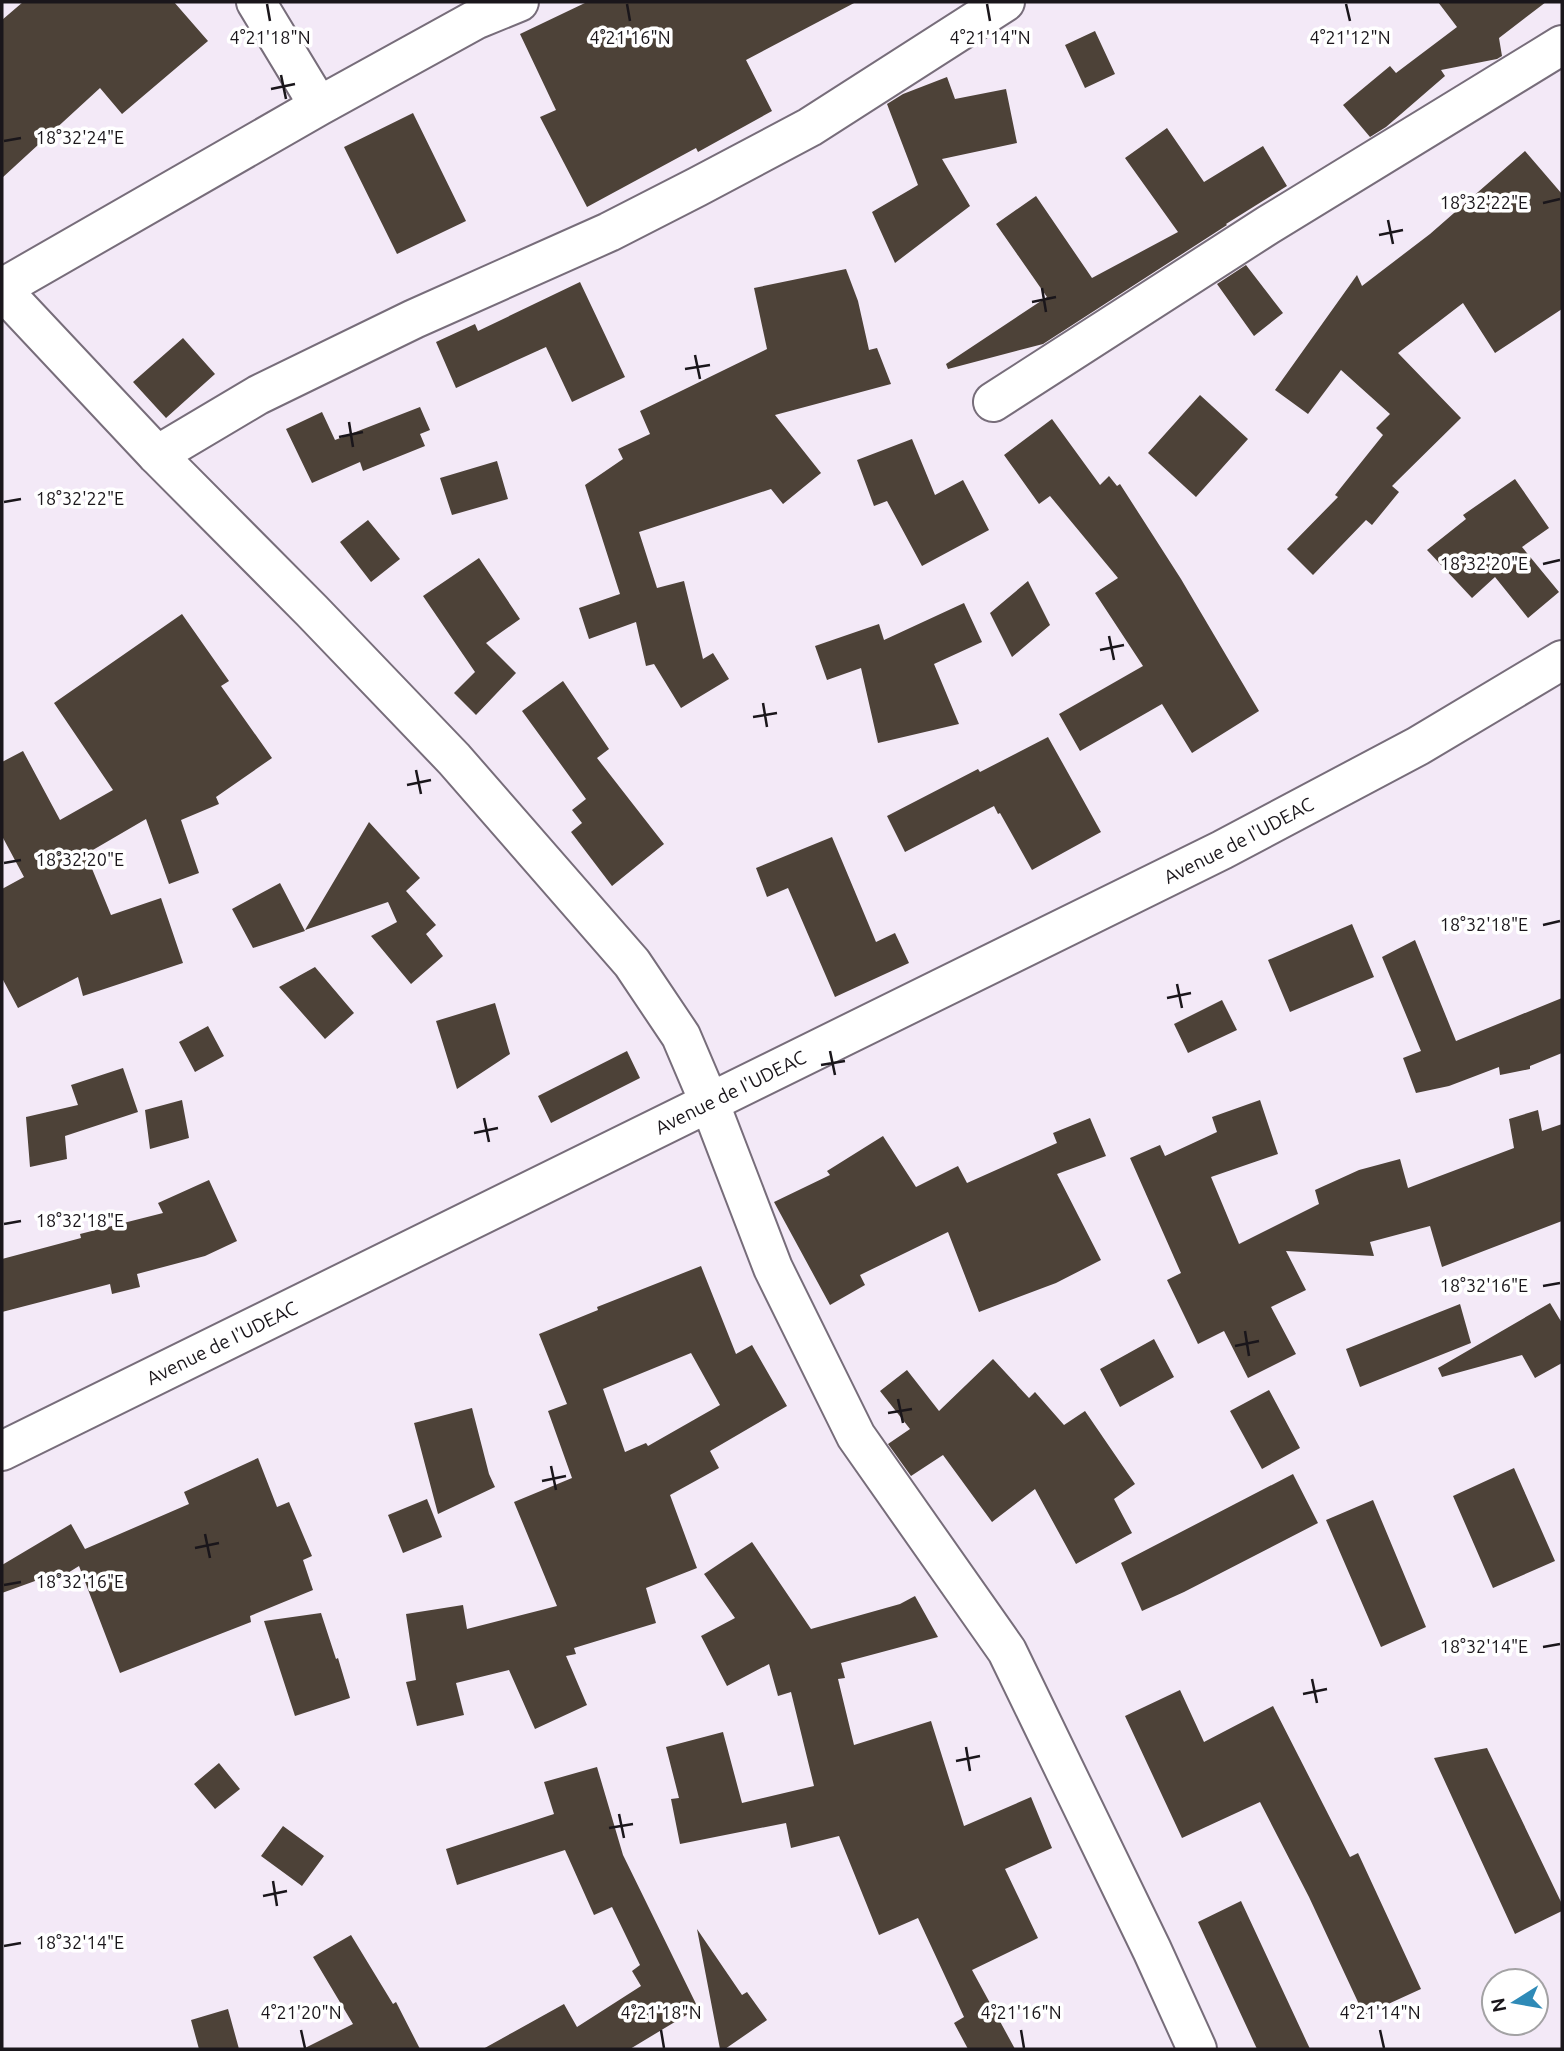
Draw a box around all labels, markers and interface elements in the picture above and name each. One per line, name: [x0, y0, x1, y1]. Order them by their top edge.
text: 4°21'18"N: [230, 27, 310, 47]
text: 4°21'16"N: [590, 27, 670, 47]
text: 4°21'14"N: [950, 27, 1030, 47]
text: 4°21'12"N: [1310, 27, 1390, 47]
text: 18°32'24"E: [36, 127, 124, 147]
text: 18°32'22"E: [1440, 192, 1528, 212]
text: 18°32'22"E: [36, 488, 124, 508]
text: 18°32'20"E: [1440, 553, 1528, 573]
street label: Avenue de I'UDEAC: [1160, 793, 1317, 888]
text: 18°32'20"E: [36, 849, 124, 869]
text: 18°32'18"E: [1440, 914, 1528, 934]
street label: Avenue de I'UDEAC: [652, 1046, 810, 1139]
text: 18°32'18"E: [36, 1210, 124, 1230]
text: 18°32'16"E: [1440, 1275, 1528, 1295]
street label: Avenue de I'UDEAC: [143, 1296, 301, 1389]
text: 18°32'16"E: [36, 1571, 124, 1591]
text: 18°32'14"E: [1440, 1636, 1528, 1656]
text: 18°32'14"E: [36, 1932, 124, 1952]
north arrow: [1480, 1967, 1550, 2037]
text: N: [1486, 1996, 1510, 2014]
text: 4°21'20"N: [261, 2002, 341, 2022]
text: 4°21'18"N: [621, 2002, 701, 2022]
text: 4°21'16"N: [981, 2002, 1061, 2022]
text: 4°21'14"N: [1340, 2002, 1420, 2022]

